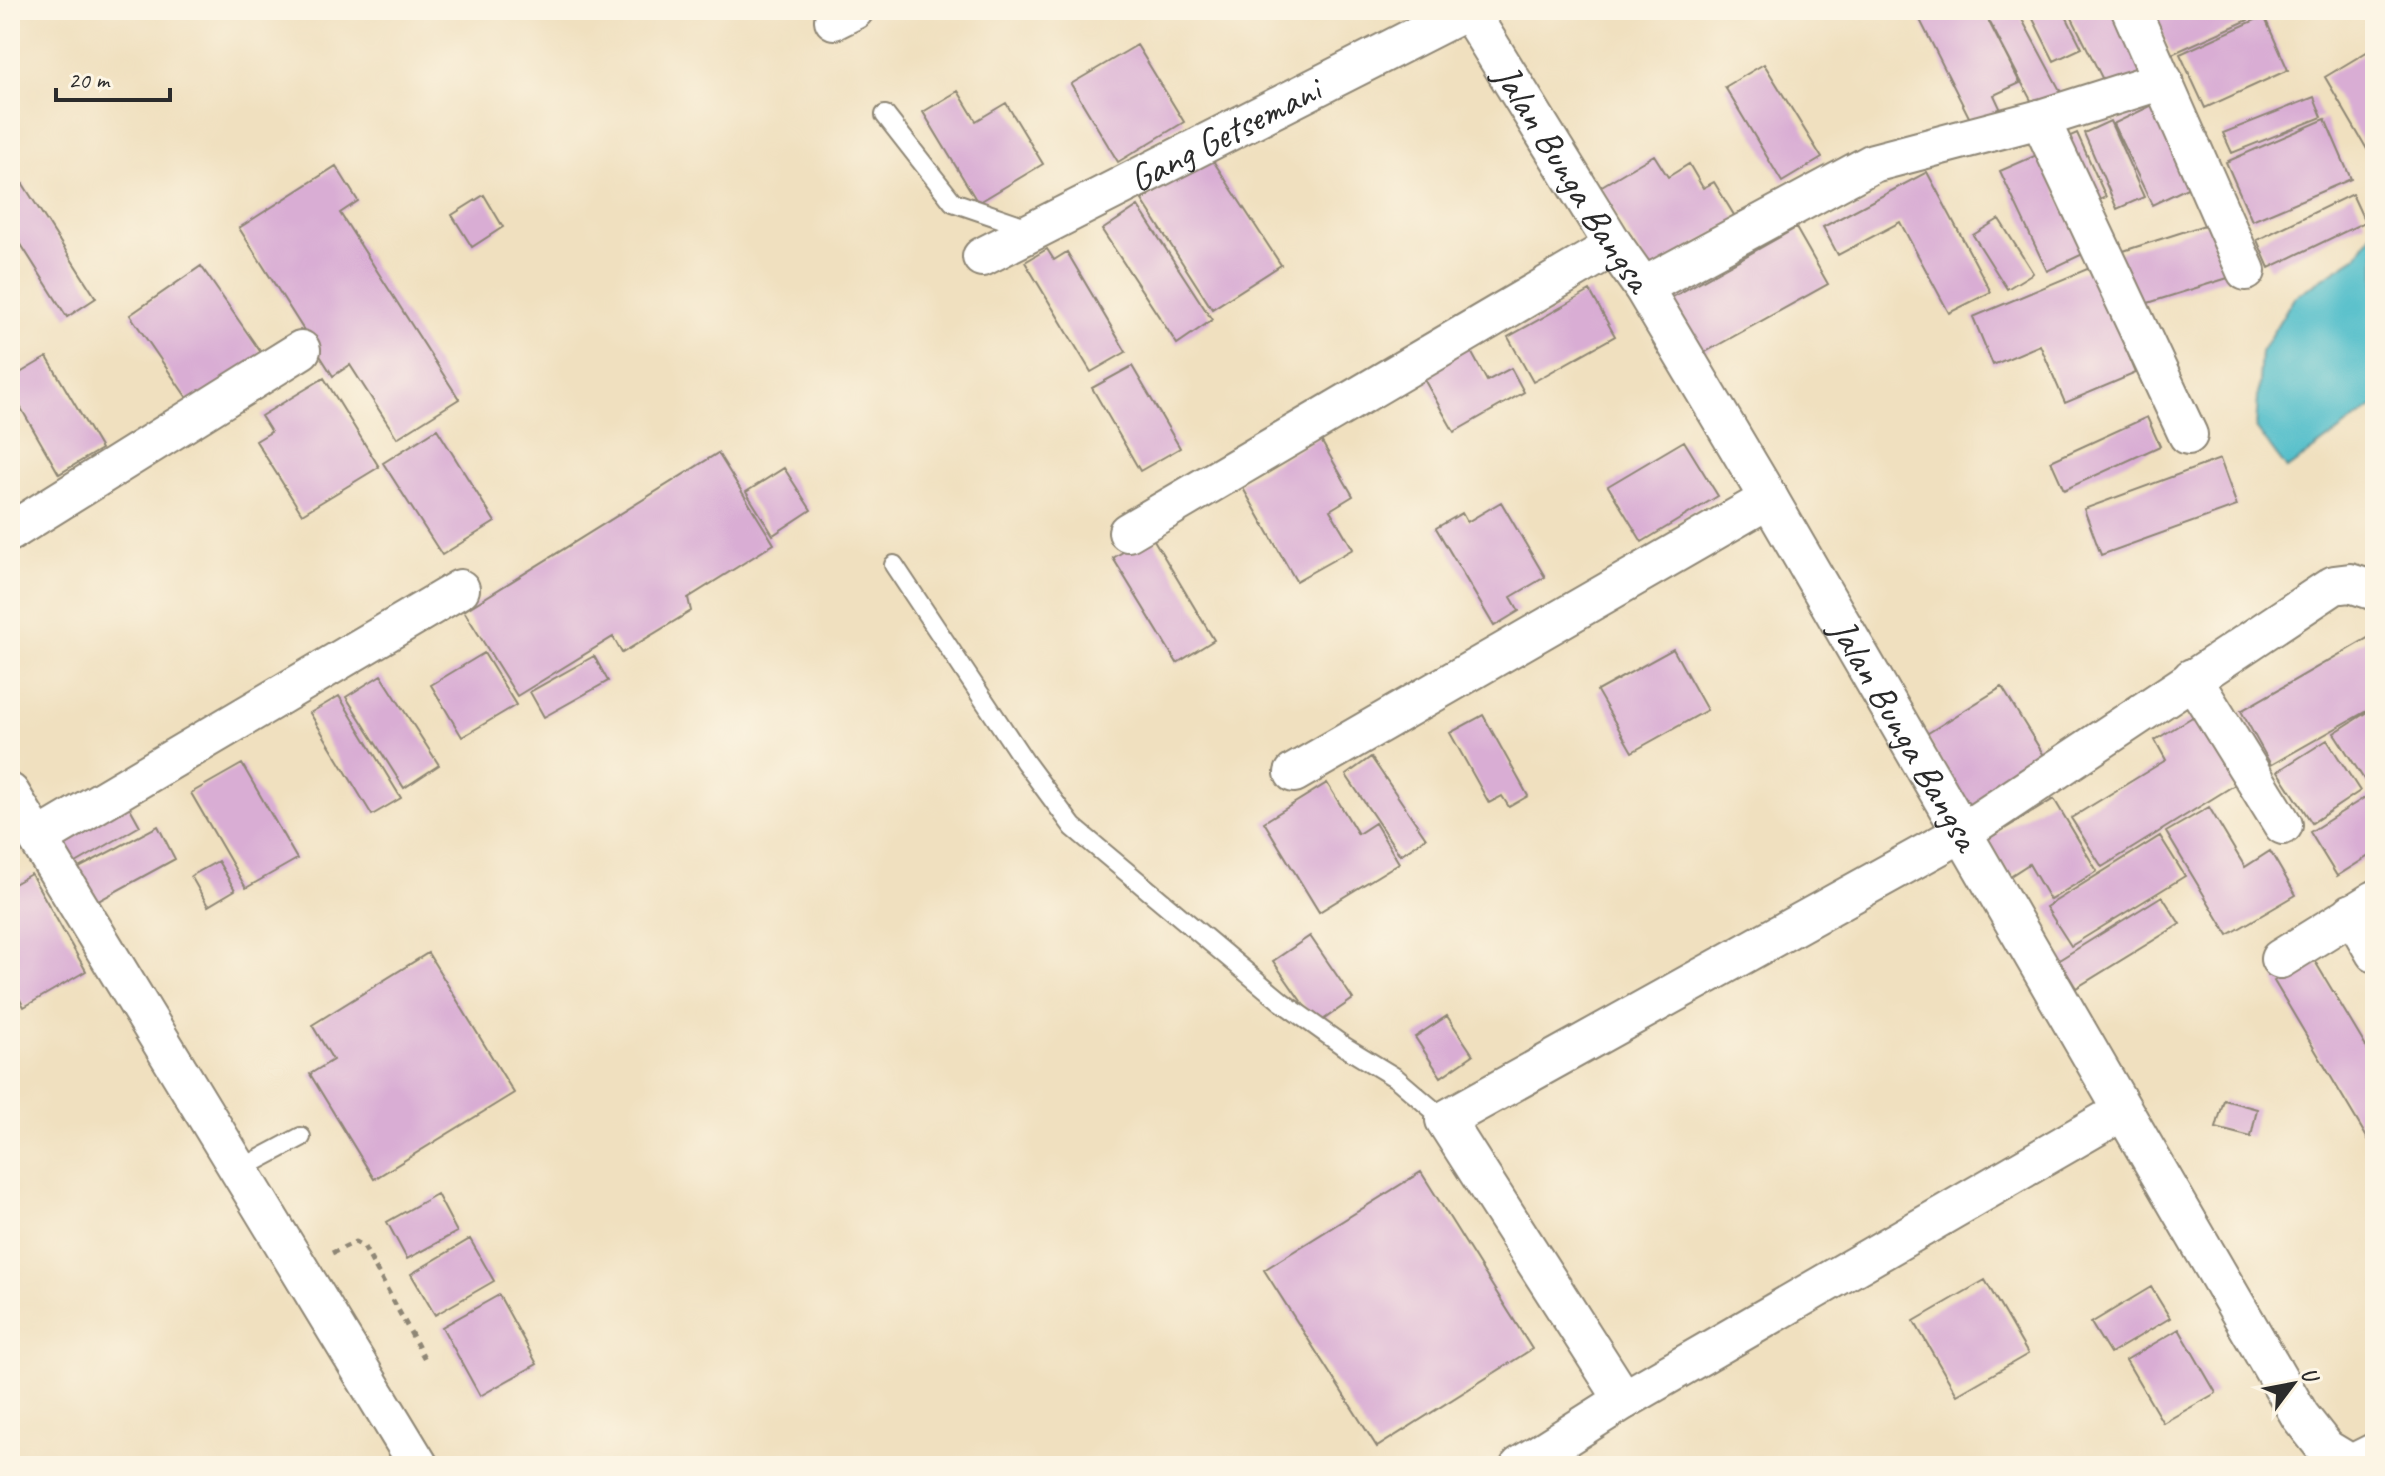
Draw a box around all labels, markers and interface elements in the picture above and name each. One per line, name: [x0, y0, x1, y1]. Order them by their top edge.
scale bar: [56, 52, 170, 102]
street label: Jalan Bunga Bangsa: [1483, 54, 1664, 303]
street label: Gang Getsemani: [1121, 64, 1331, 202]
text: 20 m: [68, 65, 111, 95]
street label: Jalan Bunga Bangsa: [1819, 608, 1992, 861]
north arrow: [2253, 1344, 2333, 1424]
text: U: [2294, 1362, 2326, 1390]

